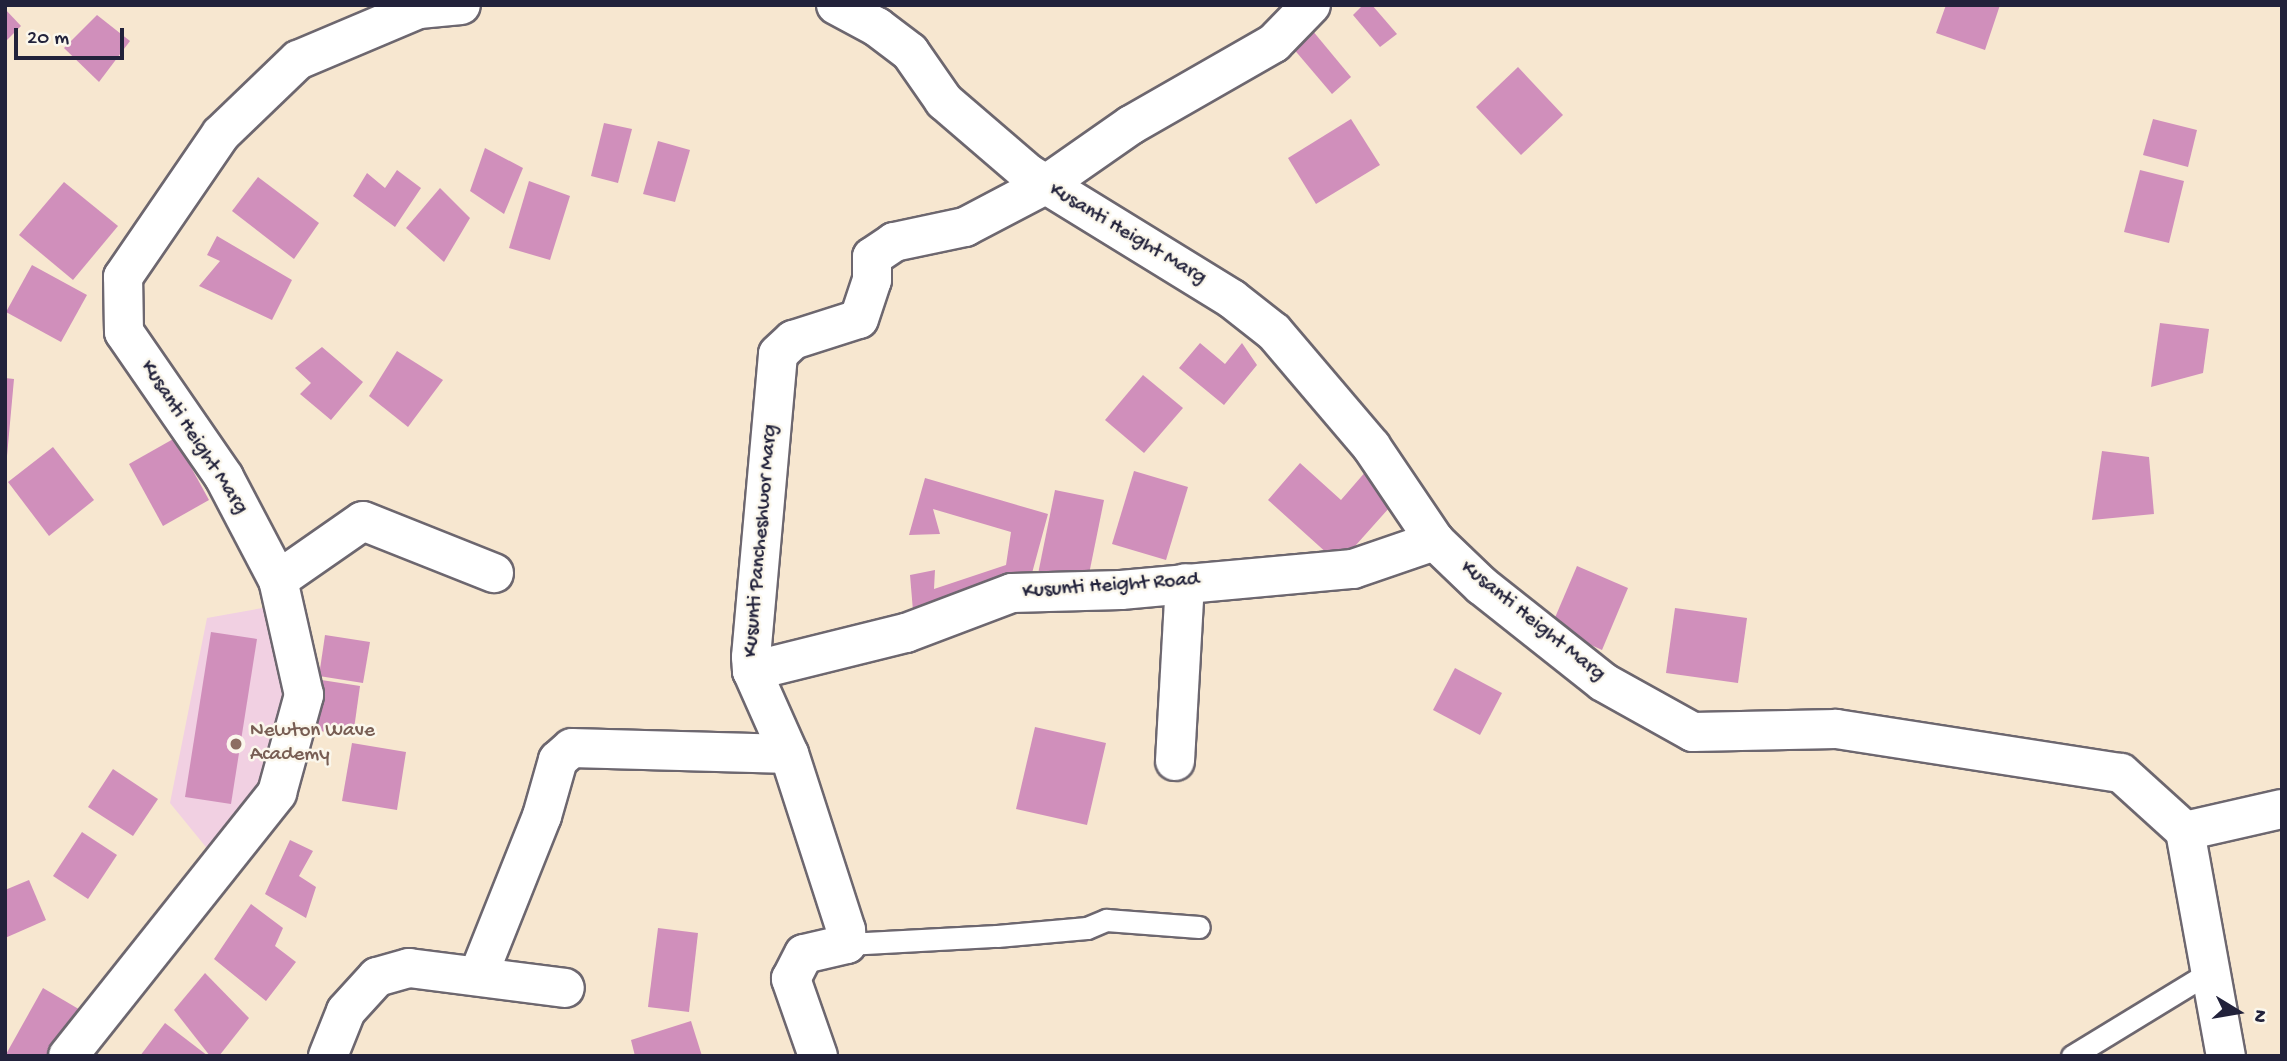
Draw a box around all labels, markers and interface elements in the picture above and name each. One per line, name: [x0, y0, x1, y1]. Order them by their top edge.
scale bar: [18, 14, 128, 58]
text: 20 m: [27, 27, 69, 52]
street label: Kusanti Height Marg: [1044, 178, 1210, 292]
street label: Kusanti Height Marg: [134, 356, 252, 520]
street label: Kusunti Pancheshwor Marg: [739, 423, 785, 659]
street label: Kusanti Height Marg: [1455, 556, 1609, 688]
street label: Kusunti Height Road: [1022, 568, 1200, 606]
place label: Newton Wave Academy: [250, 719, 375, 769]
marker: Newton Wave Academy: [228, 736, 244, 752]
north arrow: [2203, 977, 2273, 1047]
text: N: [2247, 1008, 2272, 1024]

